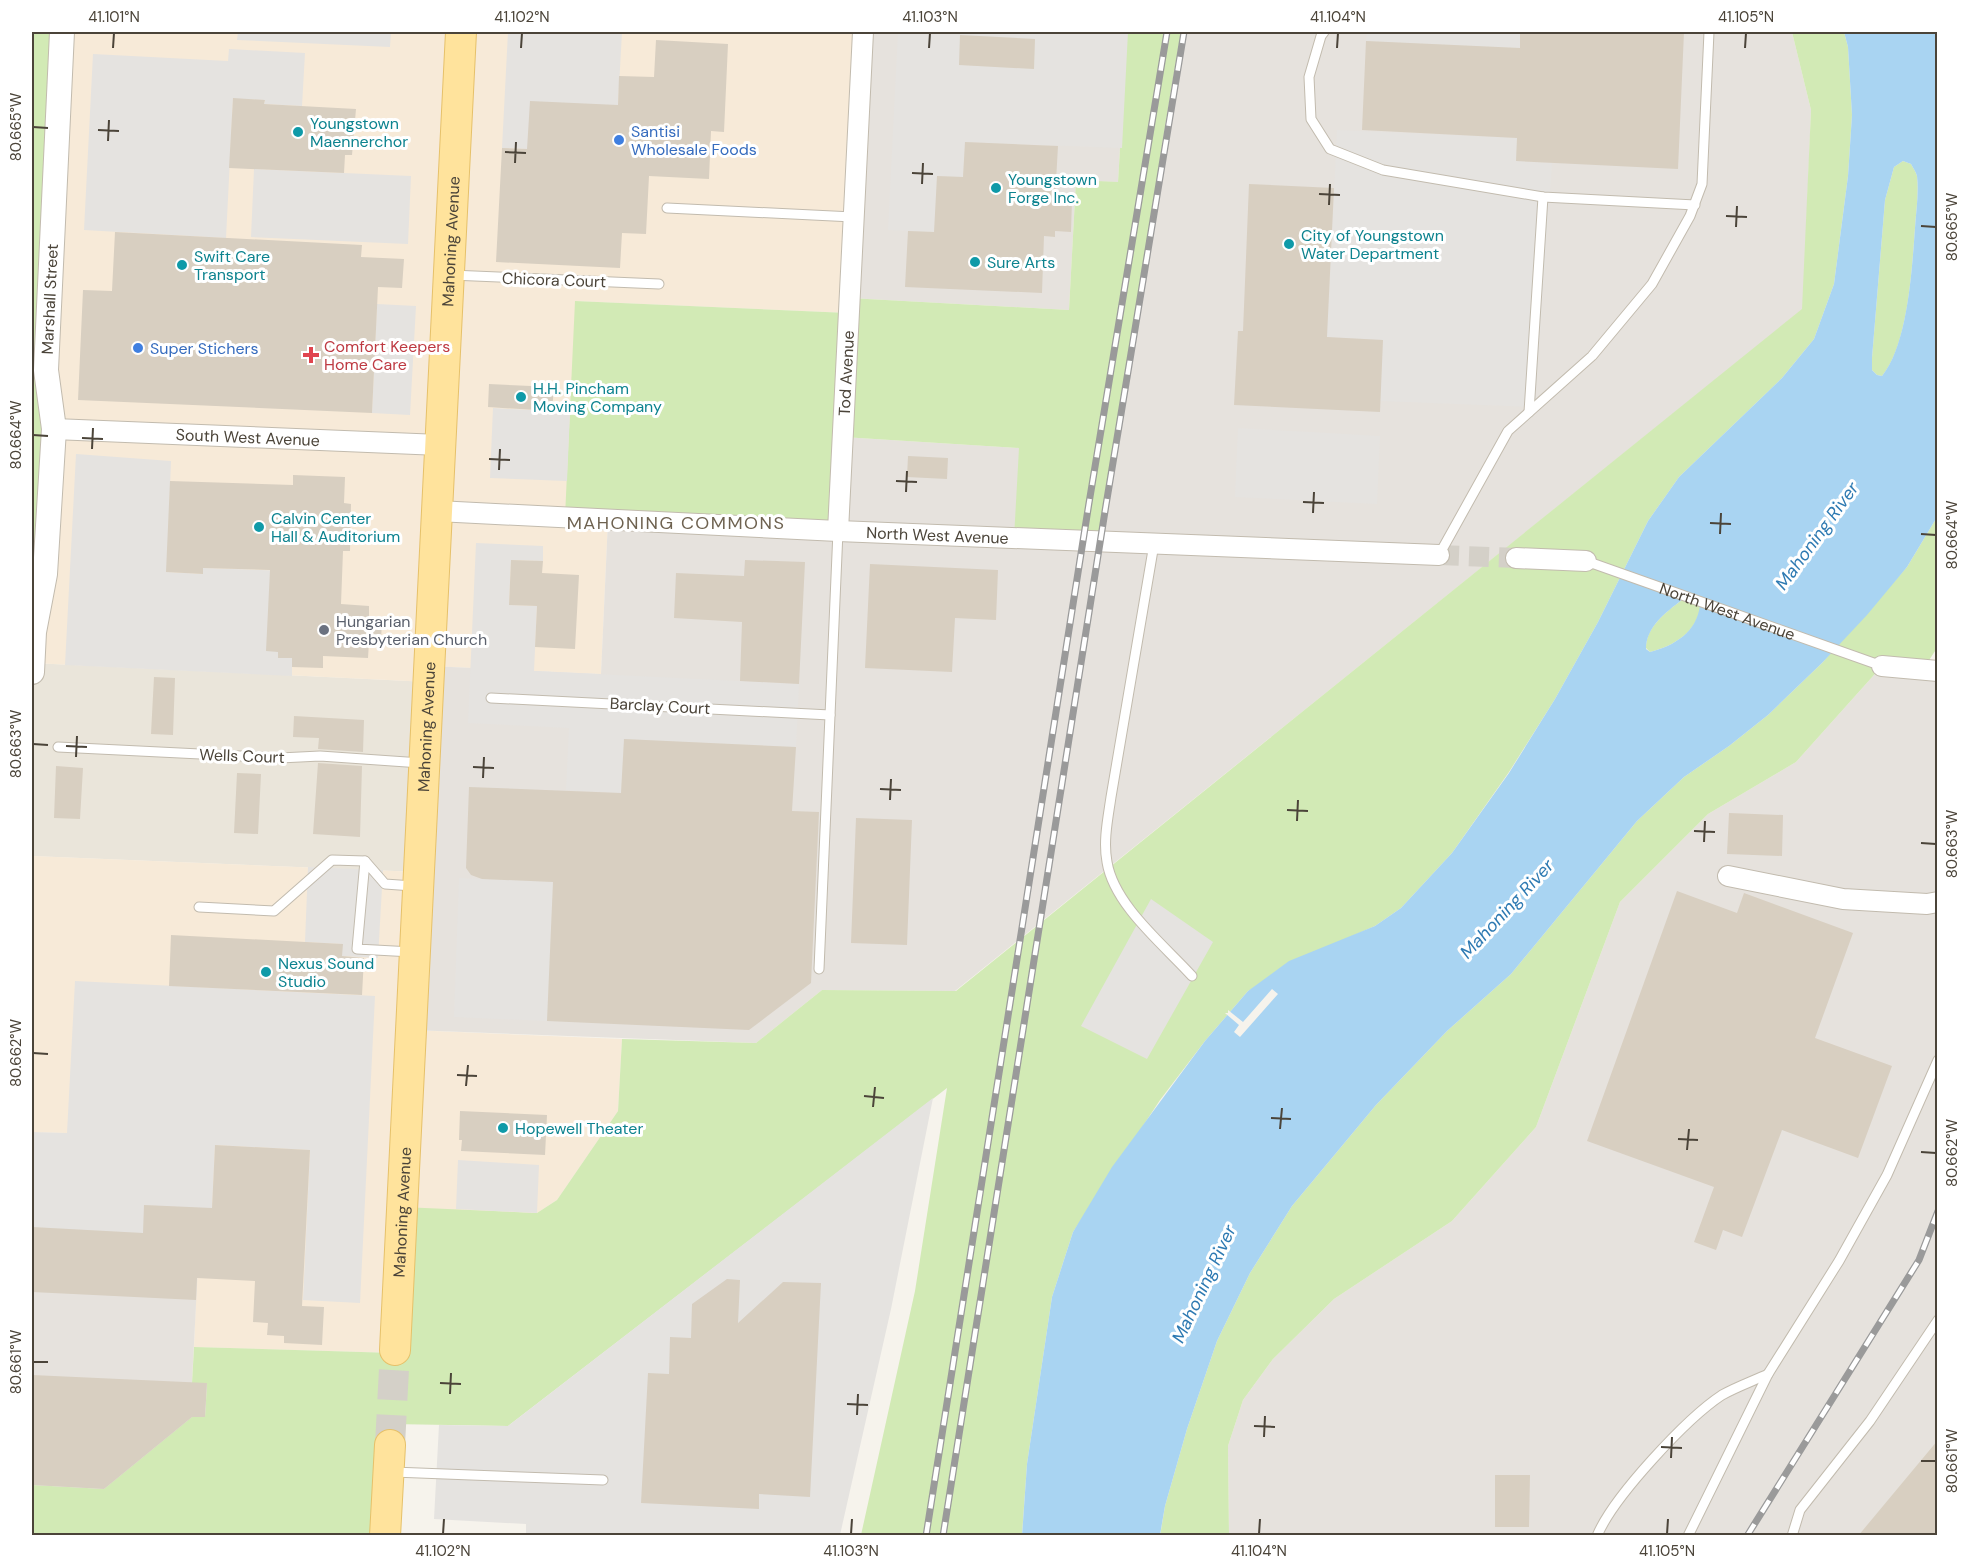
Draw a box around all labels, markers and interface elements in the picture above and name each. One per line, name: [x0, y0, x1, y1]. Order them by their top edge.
text: 41.101°N: [88, 7, 140, 27]
text: 41.102°N: [494, 7, 550, 27]
text: 41.103°N: [902, 7, 958, 27]
text: 41.104°N: [1310, 7, 1366, 27]
text: 41.105°N: [1718, 7, 1774, 27]
text: 80.665°W: [6, 92, 26, 161]
place label: Youngstown Maennerchor: [310, 113, 408, 152]
place label: Santisi Wholesale Foods: [631, 121, 757, 160]
marker: Youngstown Maennerchor: [291, 125, 305, 139]
marker: Santisi Wholesale Foods: [612, 133, 626, 147]
place label: Youngstown Forge Inc.: [1008, 169, 1097, 208]
street label: Mahoning Avenue: [437, 176, 464, 307]
marker: Youngstown Forge Inc.: [989, 181, 1003, 195]
text: 80.665°W: [1942, 192, 1962, 261]
place label: City of Youngstown Water Department: [1301, 225, 1444, 264]
marker: City of Youngstown Water Department: [1282, 237, 1296, 251]
street label: Marshall Street: [36, 243, 62, 355]
place label: Swift Care Transport: [194, 246, 270, 285]
place label: Sure Arts: [987, 252, 1055, 273]
marker: Sure Arts: [968, 255, 982, 269]
marker: Swift Care Transport: [175, 258, 189, 272]
street label: Chicora Court: [501, 268, 607, 292]
street label: Tod Avenue: [833, 330, 859, 417]
place label: Comfort Keepers Home Care: [324, 336, 450, 375]
place label: Super Stichers: [150, 338, 259, 359]
marker: Super Stichers: [131, 341, 145, 355]
marker: Comfort Keepers Home Care: [302, 346, 320, 364]
place label: H.H. Pincham Moving Company: [533, 378, 662, 417]
marker: H.H. Pincham Moving Company: [514, 390, 528, 404]
text: 80.664°W: [6, 400, 26, 469]
street label: South West Avenue: [175, 424, 320, 451]
water label: Mahoning River: [1770, 476, 1865, 595]
text: 80.664°W: [1942, 500, 1962, 569]
place label: Calvin Center Hall & Auditorium: [271, 508, 400, 547]
district label: MAHONING COMMONS: [567, 511, 785, 535]
marker: Calvin Center Hall & Auditorium: [252, 520, 266, 534]
street label: North West Avenue: [866, 522, 1009, 548]
street label: North West Avenue: [1657, 577, 1798, 645]
place label: Hungarian Presbyterian Church: [336, 611, 487, 650]
marker: Hungarian Presbyterian Church: [317, 623, 331, 637]
street label: Mahoning Avenue: [412, 661, 440, 793]
street label: Barclay Court: [609, 693, 711, 719]
text: 80.663°W: [6, 709, 26, 778]
street label: Wells Court: [199, 744, 285, 768]
text: 80.663°W: [1942, 809, 1962, 878]
water label: Mahoning River: [1455, 853, 1560, 964]
place label: Nexus Sound Studio: [278, 953, 374, 992]
marker: Nexus Sound Studio: [259, 965, 273, 979]
text: 80.662°W: [6, 1018, 26, 1087]
place label: Hopewell Theater: [515, 1118, 643, 1139]
text: 80.662°W: [1942, 1118, 1962, 1187]
marker: Hopewell Theater: [496, 1121, 510, 1135]
street label: Mahoning Avenue: [388, 1146, 416, 1278]
water label: Mahoning River: [1166, 1220, 1242, 1347]
text: 80.661°W: [6, 1329, 26, 1394]
text: 80.661°W: [1942, 1428, 1962, 1493]
text: 41.102°N: [415, 1541, 471, 1561]
text: 41.103°N: [823, 1541, 879, 1561]
text: 41.104°N: [1231, 1541, 1287, 1561]
text: 41.105°N: [1639, 1541, 1695, 1561]

